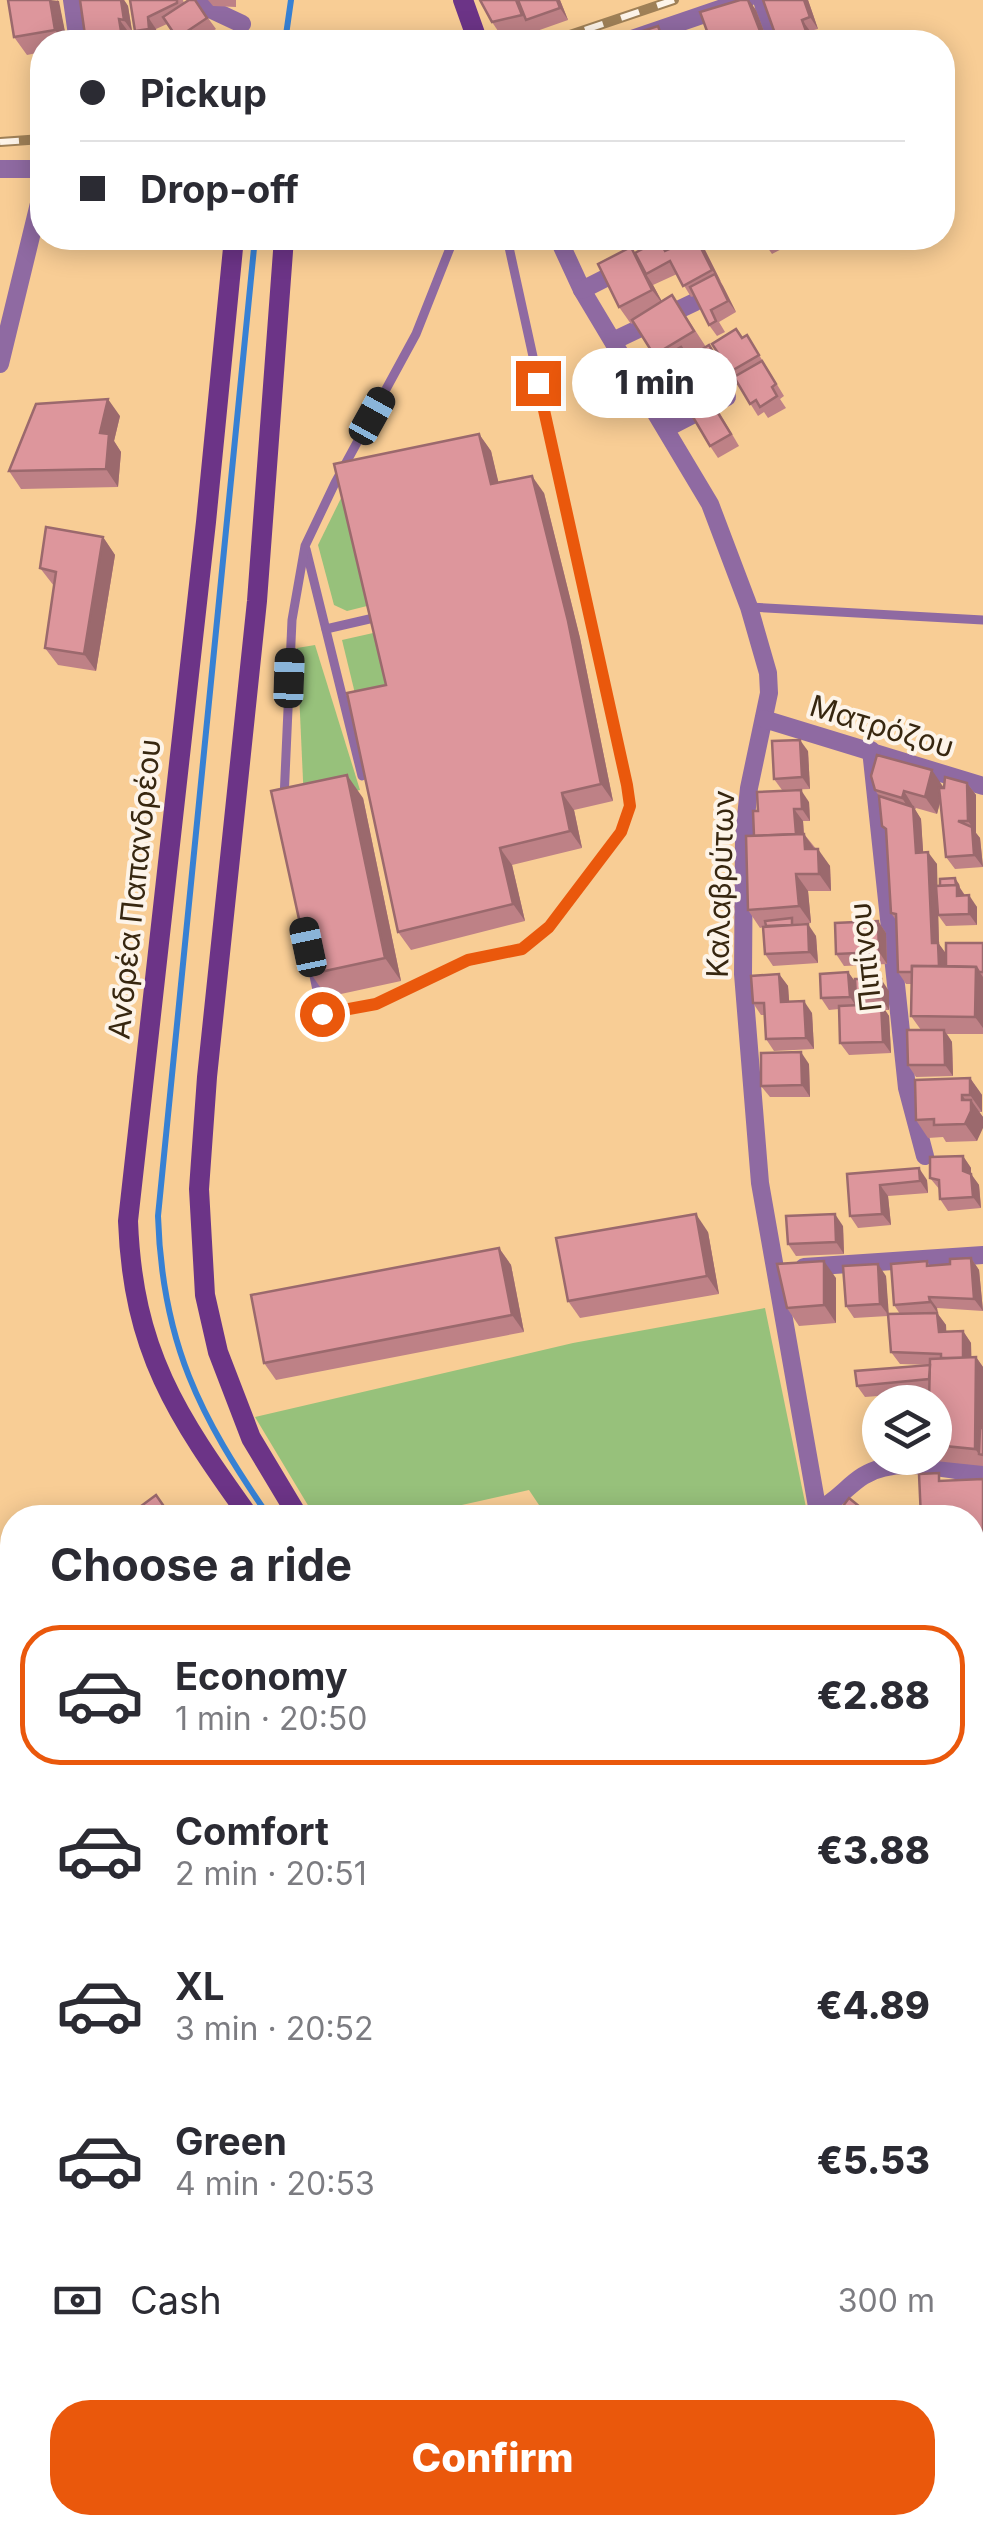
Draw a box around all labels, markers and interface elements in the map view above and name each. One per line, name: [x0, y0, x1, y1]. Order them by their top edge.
text: Pickup: [140, 70, 267, 116]
text: Drop-off: [140, 166, 299, 212]
callout: 1 min: [573, 348, 738, 418]
route end: [516, 361, 561, 406]
text: 1 min: [614, 363, 695, 402]
car: [344, 382, 400, 450]
car: [273, 647, 305, 709]
street label: Ματρόζου: [806, 687, 958, 765]
street label: Ανδρέα Παπανδρέου: [100, 737, 168, 1041]
street label: Καλαβρύτων: [699, 790, 741, 978]
street label: Πιπίνου: [841, 901, 889, 1013]
car: [287, 915, 329, 979]
route start: [300, 992, 345, 1037]
map controls: [862, 1385, 952, 1475]
button: layers: [862, 1385, 952, 1475]
text: Choose a ride: [50, 1537, 352, 1592]
icon: car: [55, 1650, 145, 1740]
text: Economy: [175, 1653, 348, 1699]
text: €2.88: [817, 1672, 930, 1718]
text: 1 min · 20:50: [175, 1699, 367, 1738]
icon: car: [55, 1805, 145, 1895]
text: Comfort: [175, 1808, 329, 1854]
text: €3.88: [817, 1827, 930, 1873]
text: 2 min · 20:51: [175, 1854, 367, 1893]
icon: car: [55, 1960, 145, 2050]
text: XL: [175, 1963, 225, 2009]
text: €4.89: [816, 1982, 930, 2028]
text: 3 min · 20:52: [175, 2009, 374, 2048]
icon: car: [55, 2115, 145, 2205]
text: Green: [175, 2118, 287, 2164]
text: €5.53: [817, 2137, 930, 2183]
text: 4 min · 20:53: [175, 2164, 375, 2203]
icon: cash: [50, 2273, 105, 2328]
text: Cash: [130, 2277, 222, 2323]
text: 300 m: [838, 2281, 935, 2320]
button: Confirm: [50, 2400, 935, 2515]

